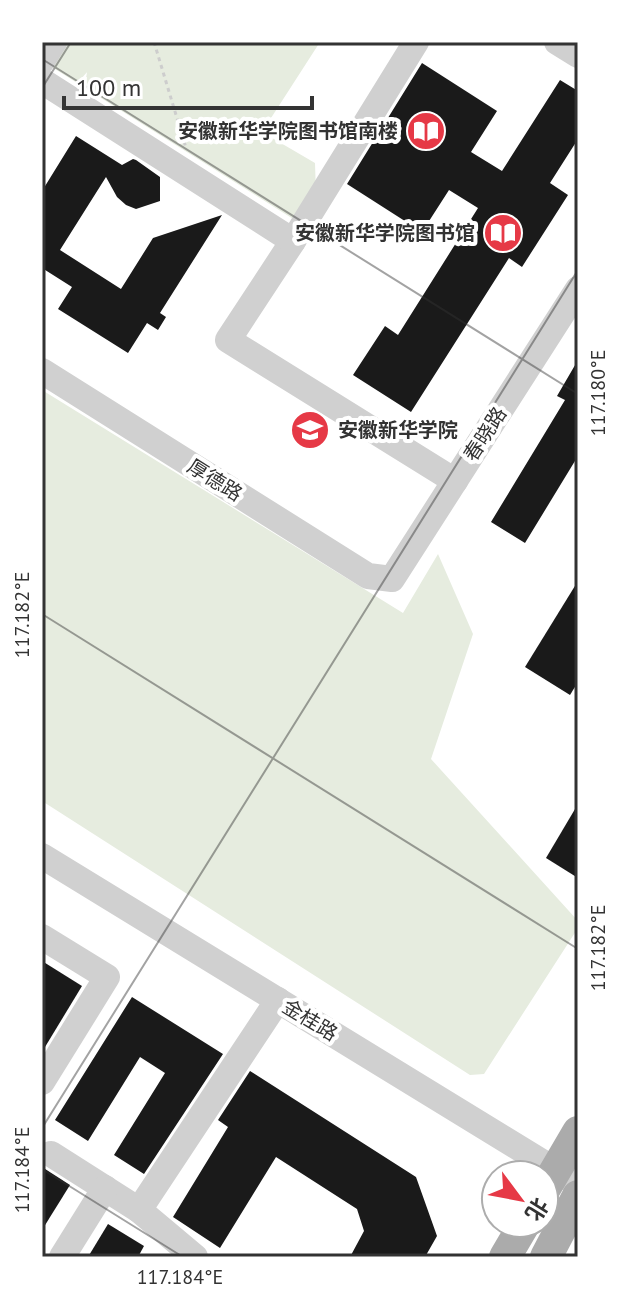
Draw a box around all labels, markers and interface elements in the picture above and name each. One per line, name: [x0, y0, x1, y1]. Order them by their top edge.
scale bar: [64, 60, 312, 110]
text: 100 m: [76, 72, 141, 103]
library icon: 安徽新华学院图书馆南楼: [405, 110, 447, 152]
place label: 安徽新华学院图书馆南楼: [178, 118, 398, 144]
library icon: 安徽新华学院图书馆: [482, 212, 524, 254]
place label: 安徽新华学院图书馆: [295, 220, 475, 246]
text: 117.180°E: [585, 350, 611, 436]
street label: 春晓路: [458, 402, 512, 466]
school or university icon: 安徽新华学院: [289, 409, 331, 451]
place label: 安徽新华学院: [338, 417, 458, 443]
street label: 厚德路: [183, 453, 247, 507]
text: 117.182°E: [9, 572, 35, 658]
text: 117.182°E: [585, 905, 611, 991]
street label: 金桂路: [278, 993, 342, 1047]
text: 117.184°E: [9, 1127, 35, 1213]
north arrow: [480, 1159, 560, 1239]
text: 北: [519, 1193, 555, 1226]
text: 117.184°E: [137, 1264, 223, 1290]

